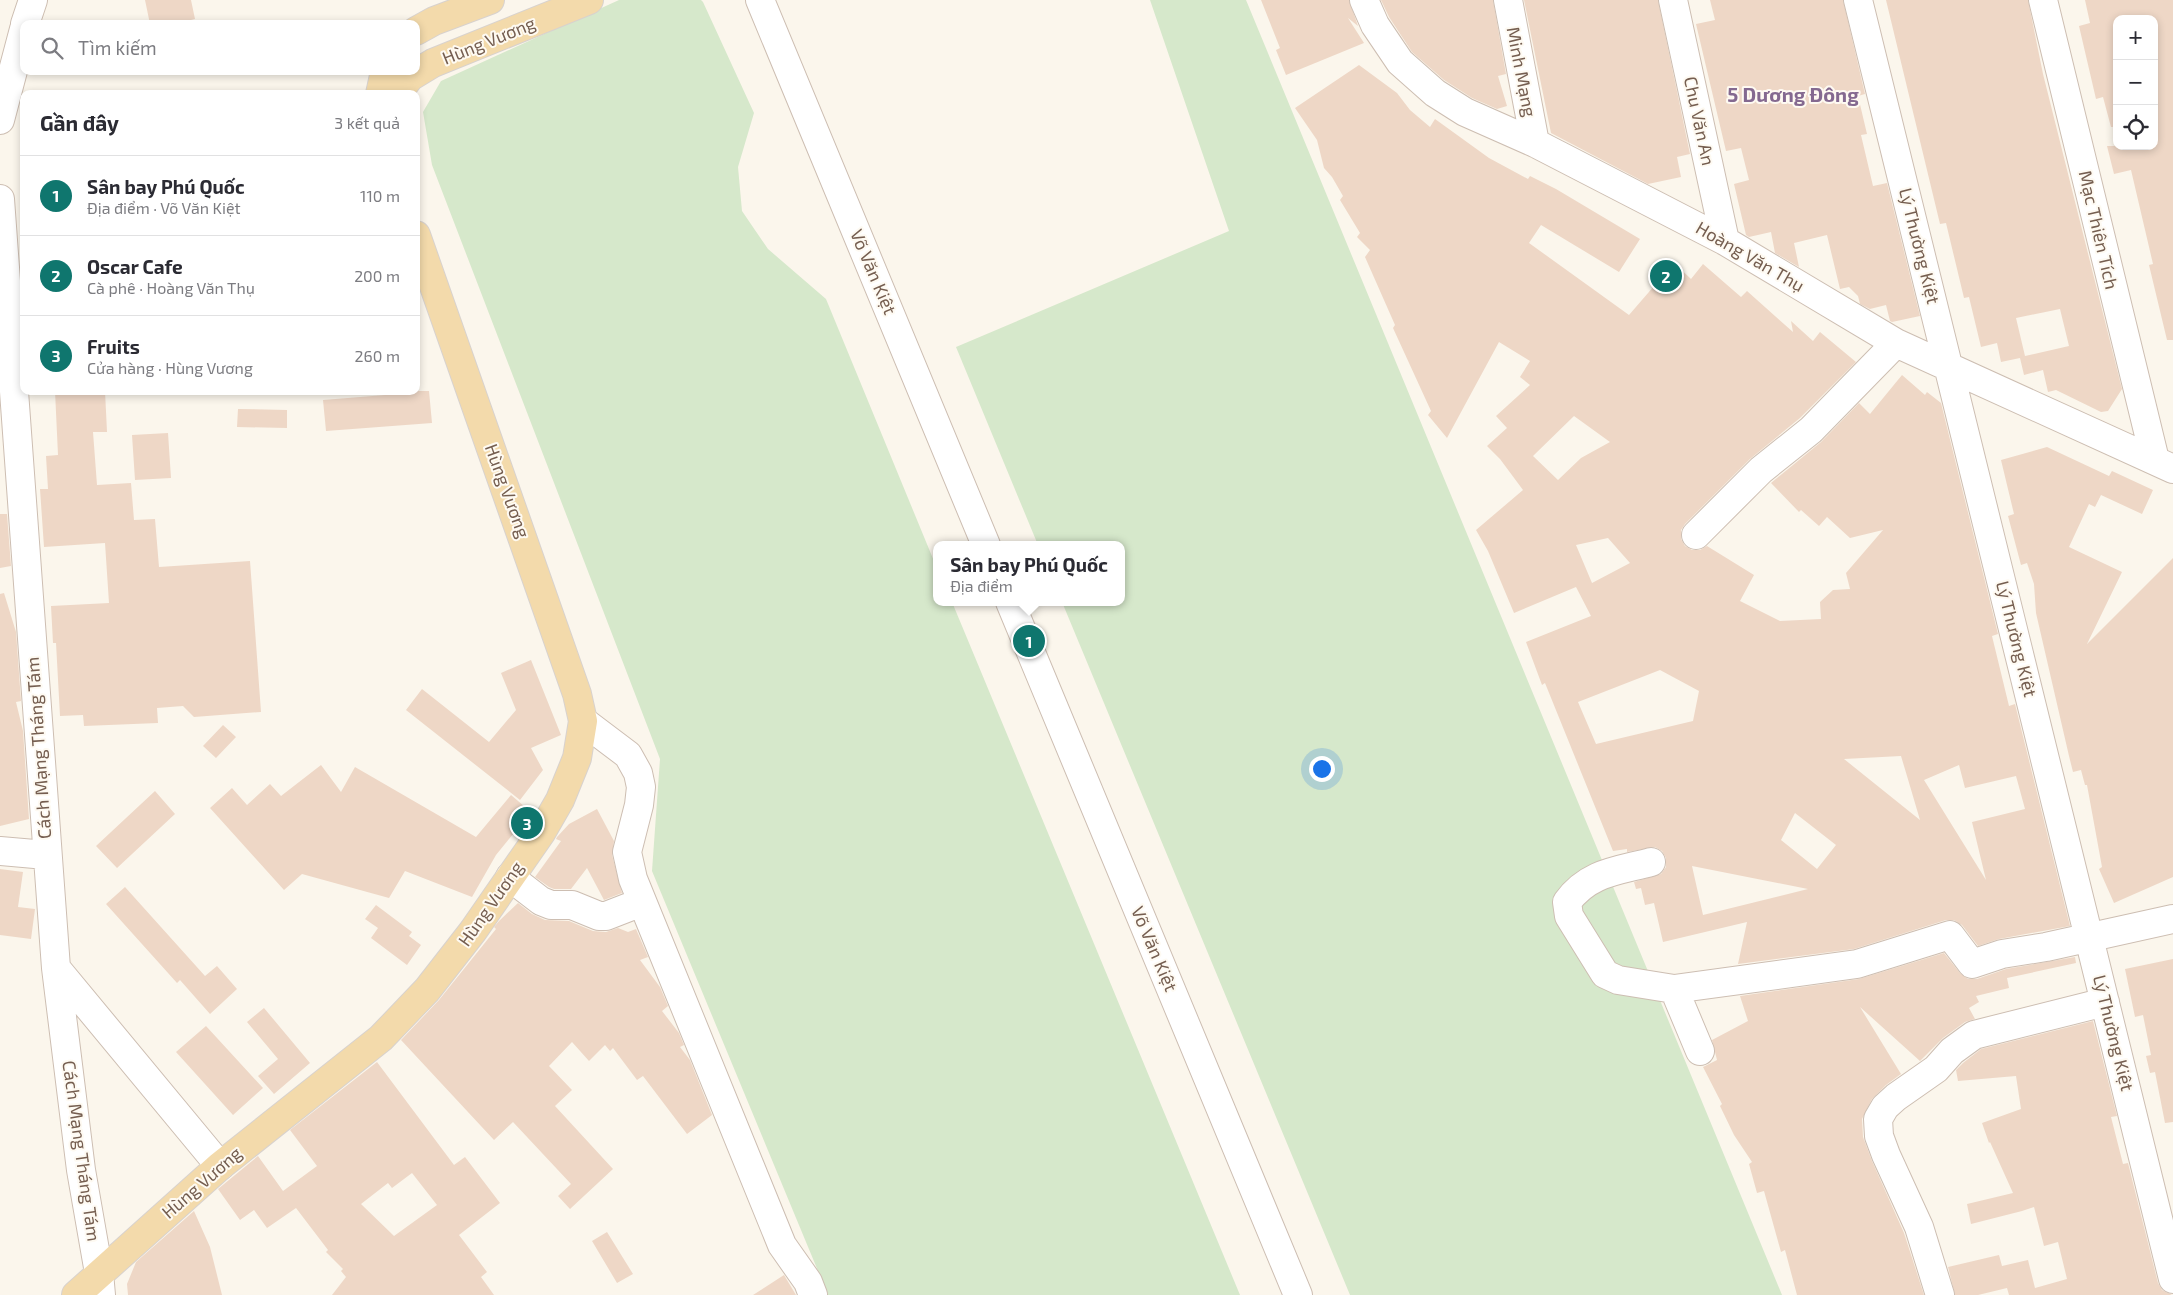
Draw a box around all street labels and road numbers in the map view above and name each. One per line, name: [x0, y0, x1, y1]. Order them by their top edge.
street label: Hùng Vương: [439, 11, 538, 69]
street label: Minh Mạng: [1502, 25, 1541, 119]
street label: Chu Văn An: [1680, 74, 1720, 167]
street label: Mạc Thiên Tích: [2075, 168, 2123, 291]
street label: Lý Thường Kiệt: [1895, 185, 1945, 306]
street label: Hoàng Văn Thụ: [1692, 216, 1809, 296]
street label: Võ Văn Kiệt: [846, 226, 902, 318]
street label: Hùng Vương: [481, 441, 535, 541]
street label: Lý Thường Kiệt: [1992, 578, 2042, 699]
street label: Cách Mạng Tháng Tám: [21, 656, 55, 840]
street label: Hùng Vương: [453, 857, 527, 950]
street label: Võ Văn Kiệt: [1127, 903, 1183, 995]
street label: Lý Thường Kiệt: [2089, 972, 2139, 1093]
street label: Cách Mạng Tháng Tám: [58, 1059, 106, 1243]
street label: Hùng Vương: [157, 1142, 246, 1223]

